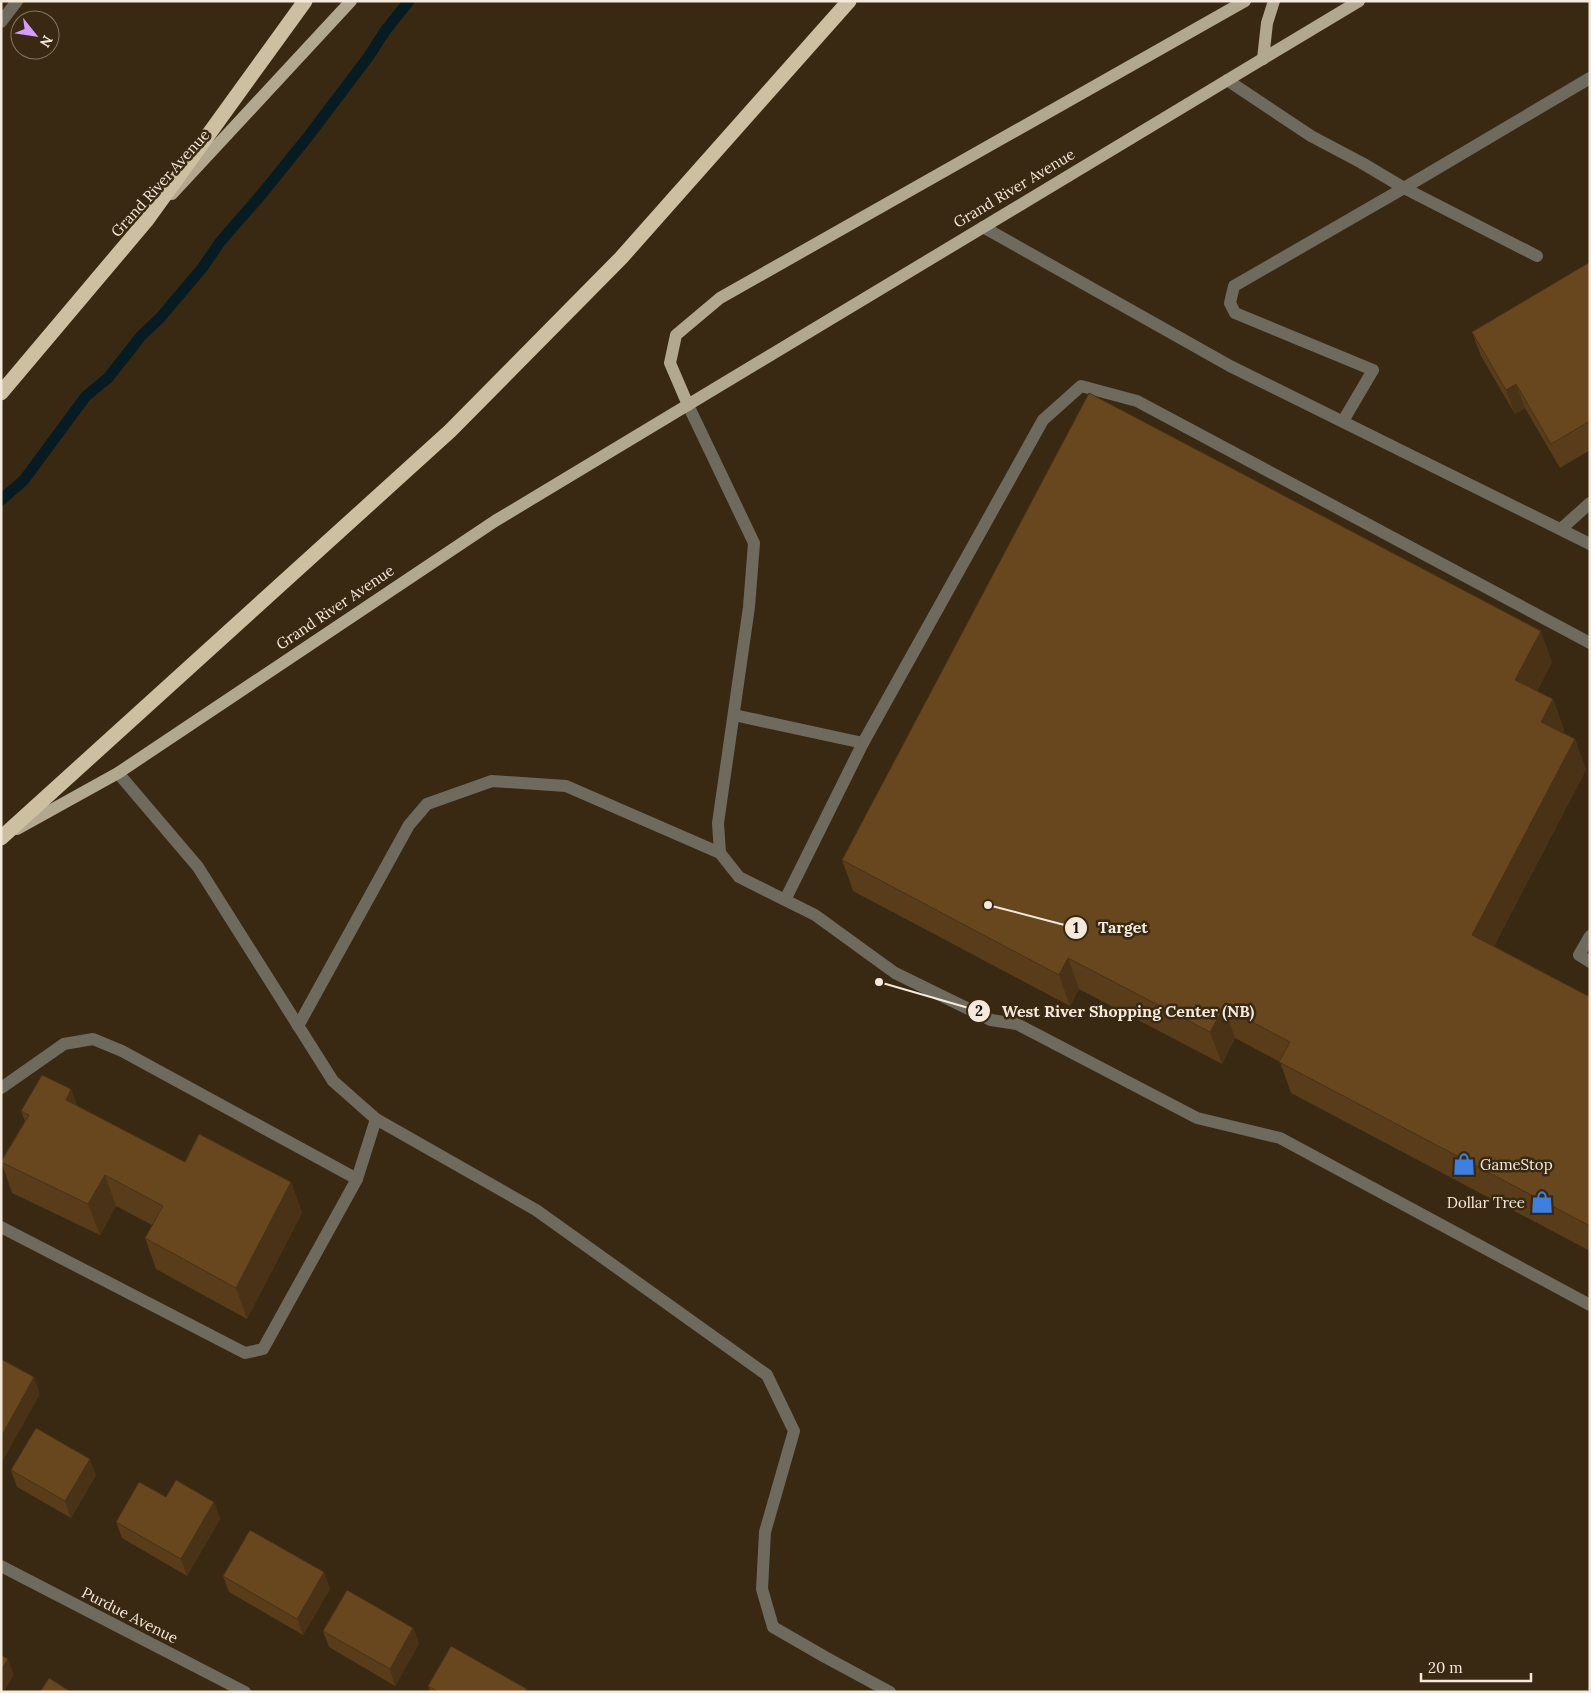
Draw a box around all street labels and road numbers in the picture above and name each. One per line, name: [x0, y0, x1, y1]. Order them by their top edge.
street label: Grand River Avenue: [107, 125, 213, 241]
street label: Grand River Avenue: [950, 144, 1078, 232]
street label: Grand River Avenue: [272, 560, 398, 654]
street label: Purdue Avenue: [79, 1583, 181, 1647]

